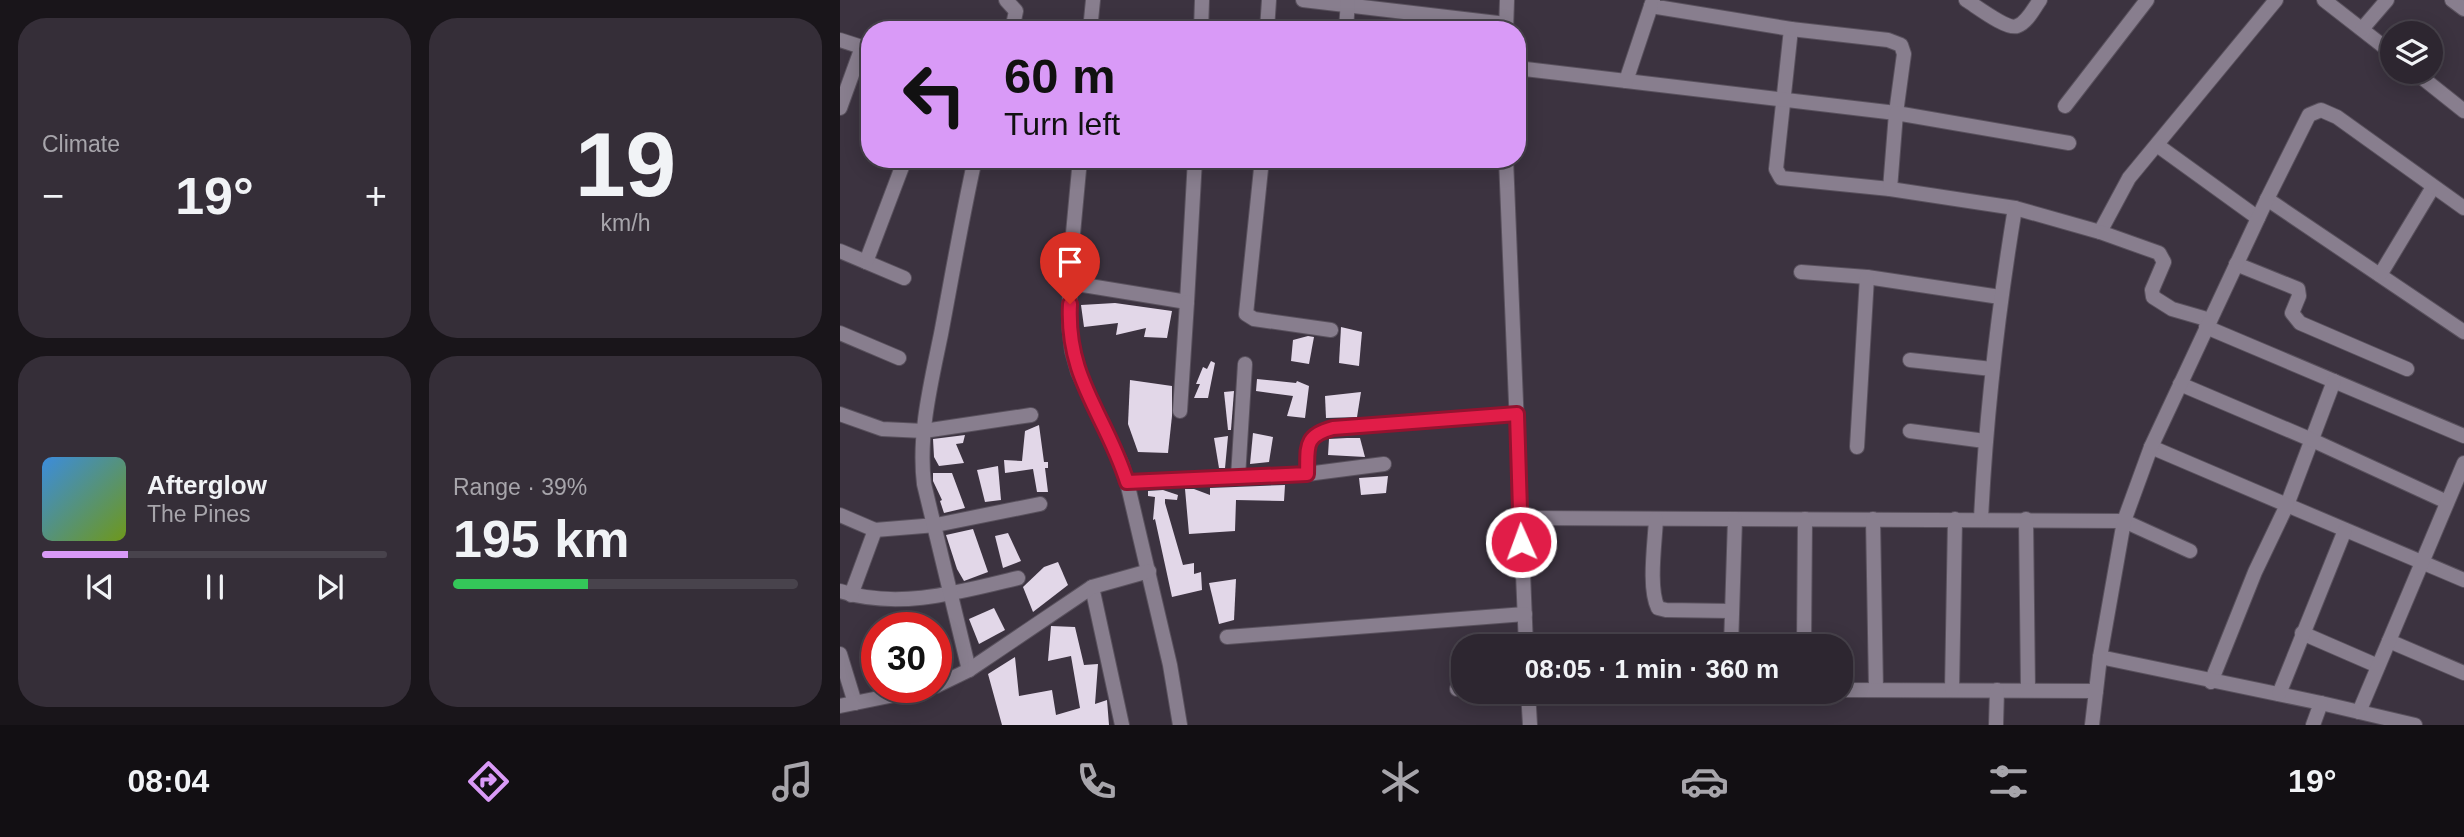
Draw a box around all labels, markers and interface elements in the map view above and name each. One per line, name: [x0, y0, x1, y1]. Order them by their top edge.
map controls: [2380, 21, 2443, 84]
button: layers: [2380, 21, 2443, 84]
icon: left: [889, 49, 980, 140]
text: 60 m: [1004, 49, 1116, 103]
text: Turn left: [1004, 106, 1120, 142]
text: 19: [575, 114, 676, 215]
text: Climate: [42, 131, 120, 157]
text: 19°: [175, 167, 254, 225]
text: −: [42, 175, 64, 217]
text: +: [365, 175, 387, 217]
text: km/h: [601, 210, 650, 236]
pin: [1040, 232, 1100, 304]
icon: arrive: [1051, 243, 1089, 281]
text: Afterglow: [147, 470, 267, 500]
text: Range · 39%: [453, 474, 587, 500]
text: The Pines: [147, 501, 251, 527]
position arrow: [1484, 505, 1558, 579]
text: 195 km: [453, 510, 629, 568]
icon: previous: [81, 568, 119, 606]
icon: pause: [196, 568, 234, 606]
icon: next: [311, 568, 349, 606]
speed limit sign: 30: [861, 612, 952, 703]
text: 08:05 · 1 min · 360 m: [1525, 654, 1779, 684]
icon: directions: [464, 757, 513, 806]
icon: music: [768, 757, 817, 806]
icon: phone: [1072, 757, 1121, 806]
icon: climate: [1376, 757, 1425, 806]
icon: car: [1680, 757, 1729, 806]
icon: filters: [1984, 757, 2033, 806]
text: 08:04: [127, 763, 209, 799]
text: 19°: [2288, 763, 2337, 799]

